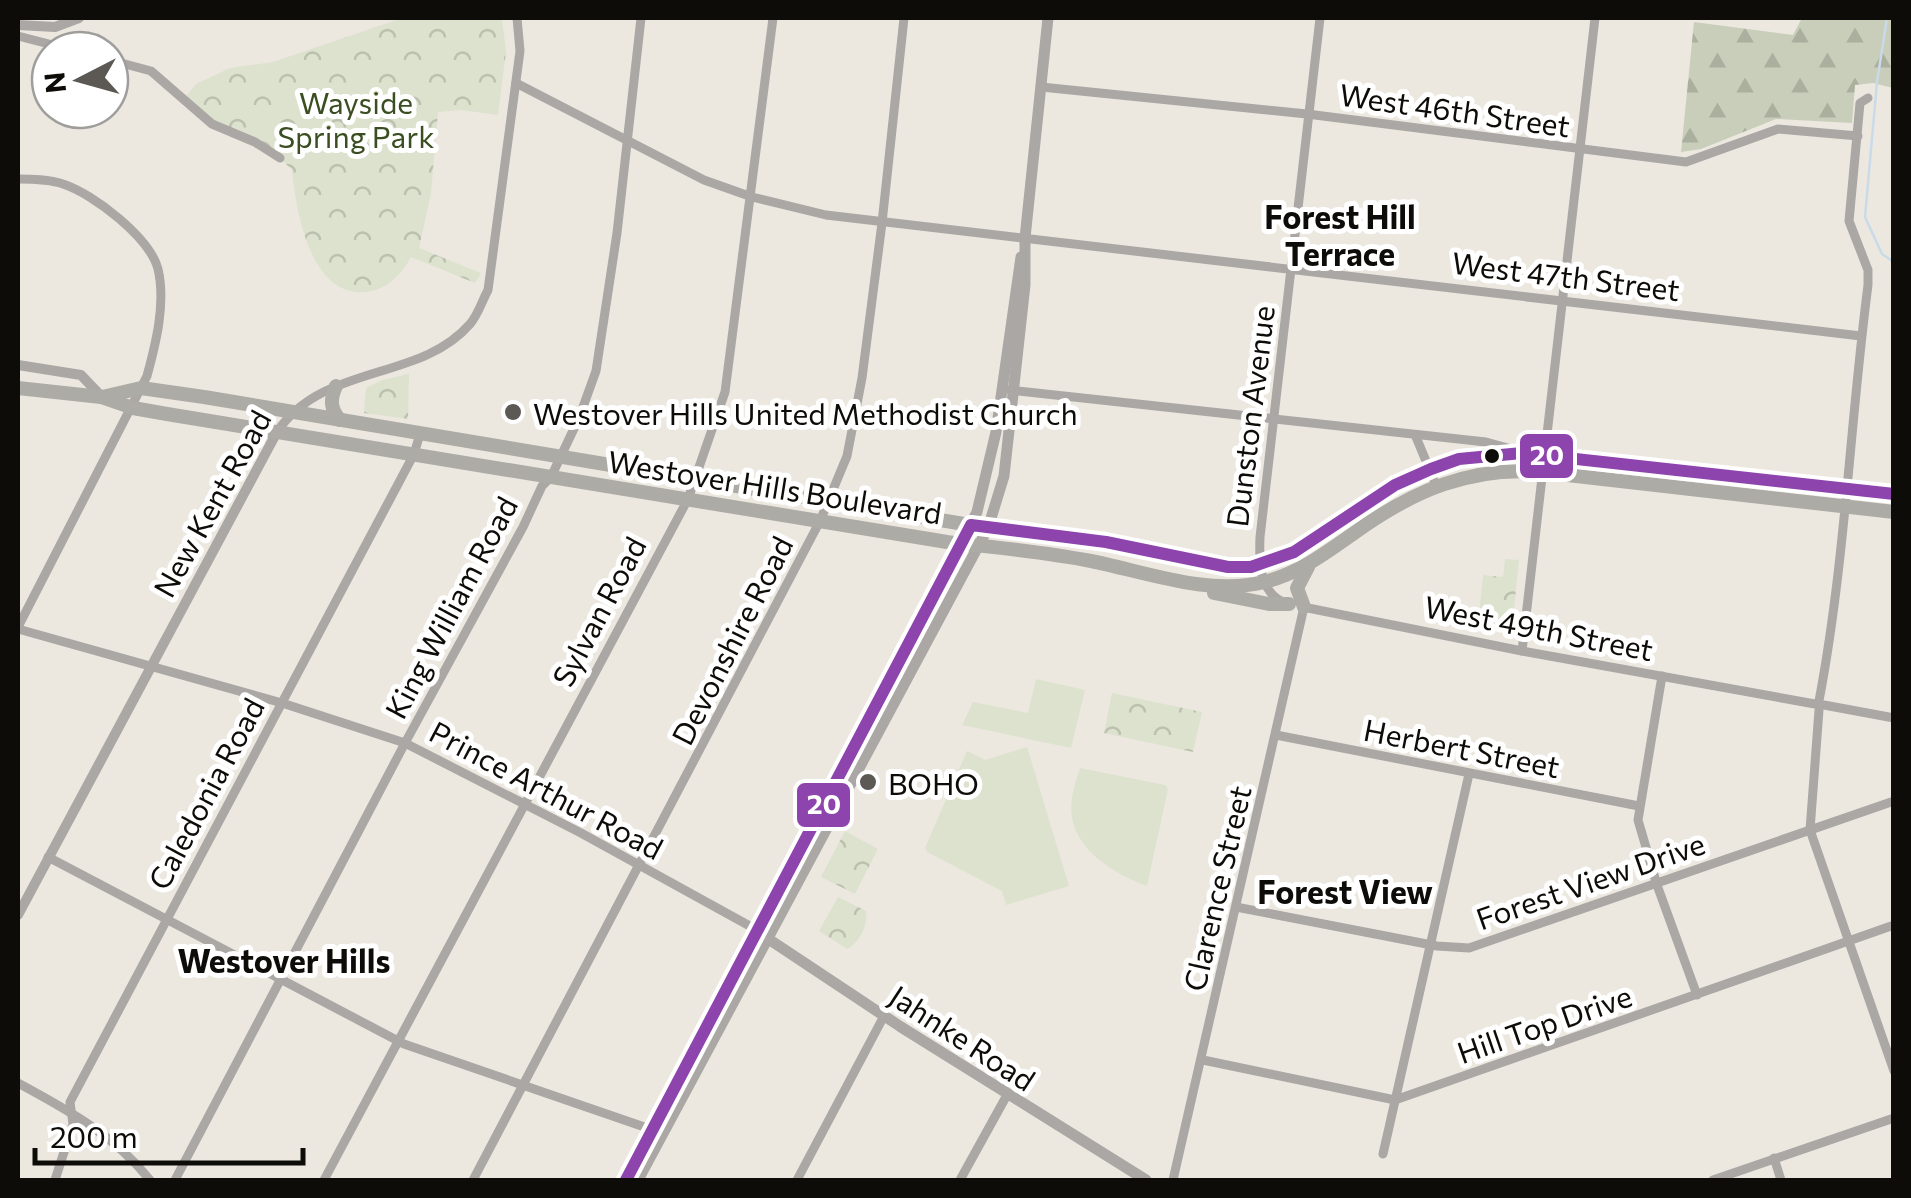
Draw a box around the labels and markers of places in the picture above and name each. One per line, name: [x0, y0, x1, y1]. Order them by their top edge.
place label: Westover Hills United Methodist Church: [533, 394, 1078, 431]
marker: Westover Hills United Methodist Church: [502, 401, 524, 423]
unlabelled marker: [1482, 446, 1502, 466]
place label: BOHO: [888, 764, 979, 801]
marker: BOHO: [857, 771, 879, 793]

